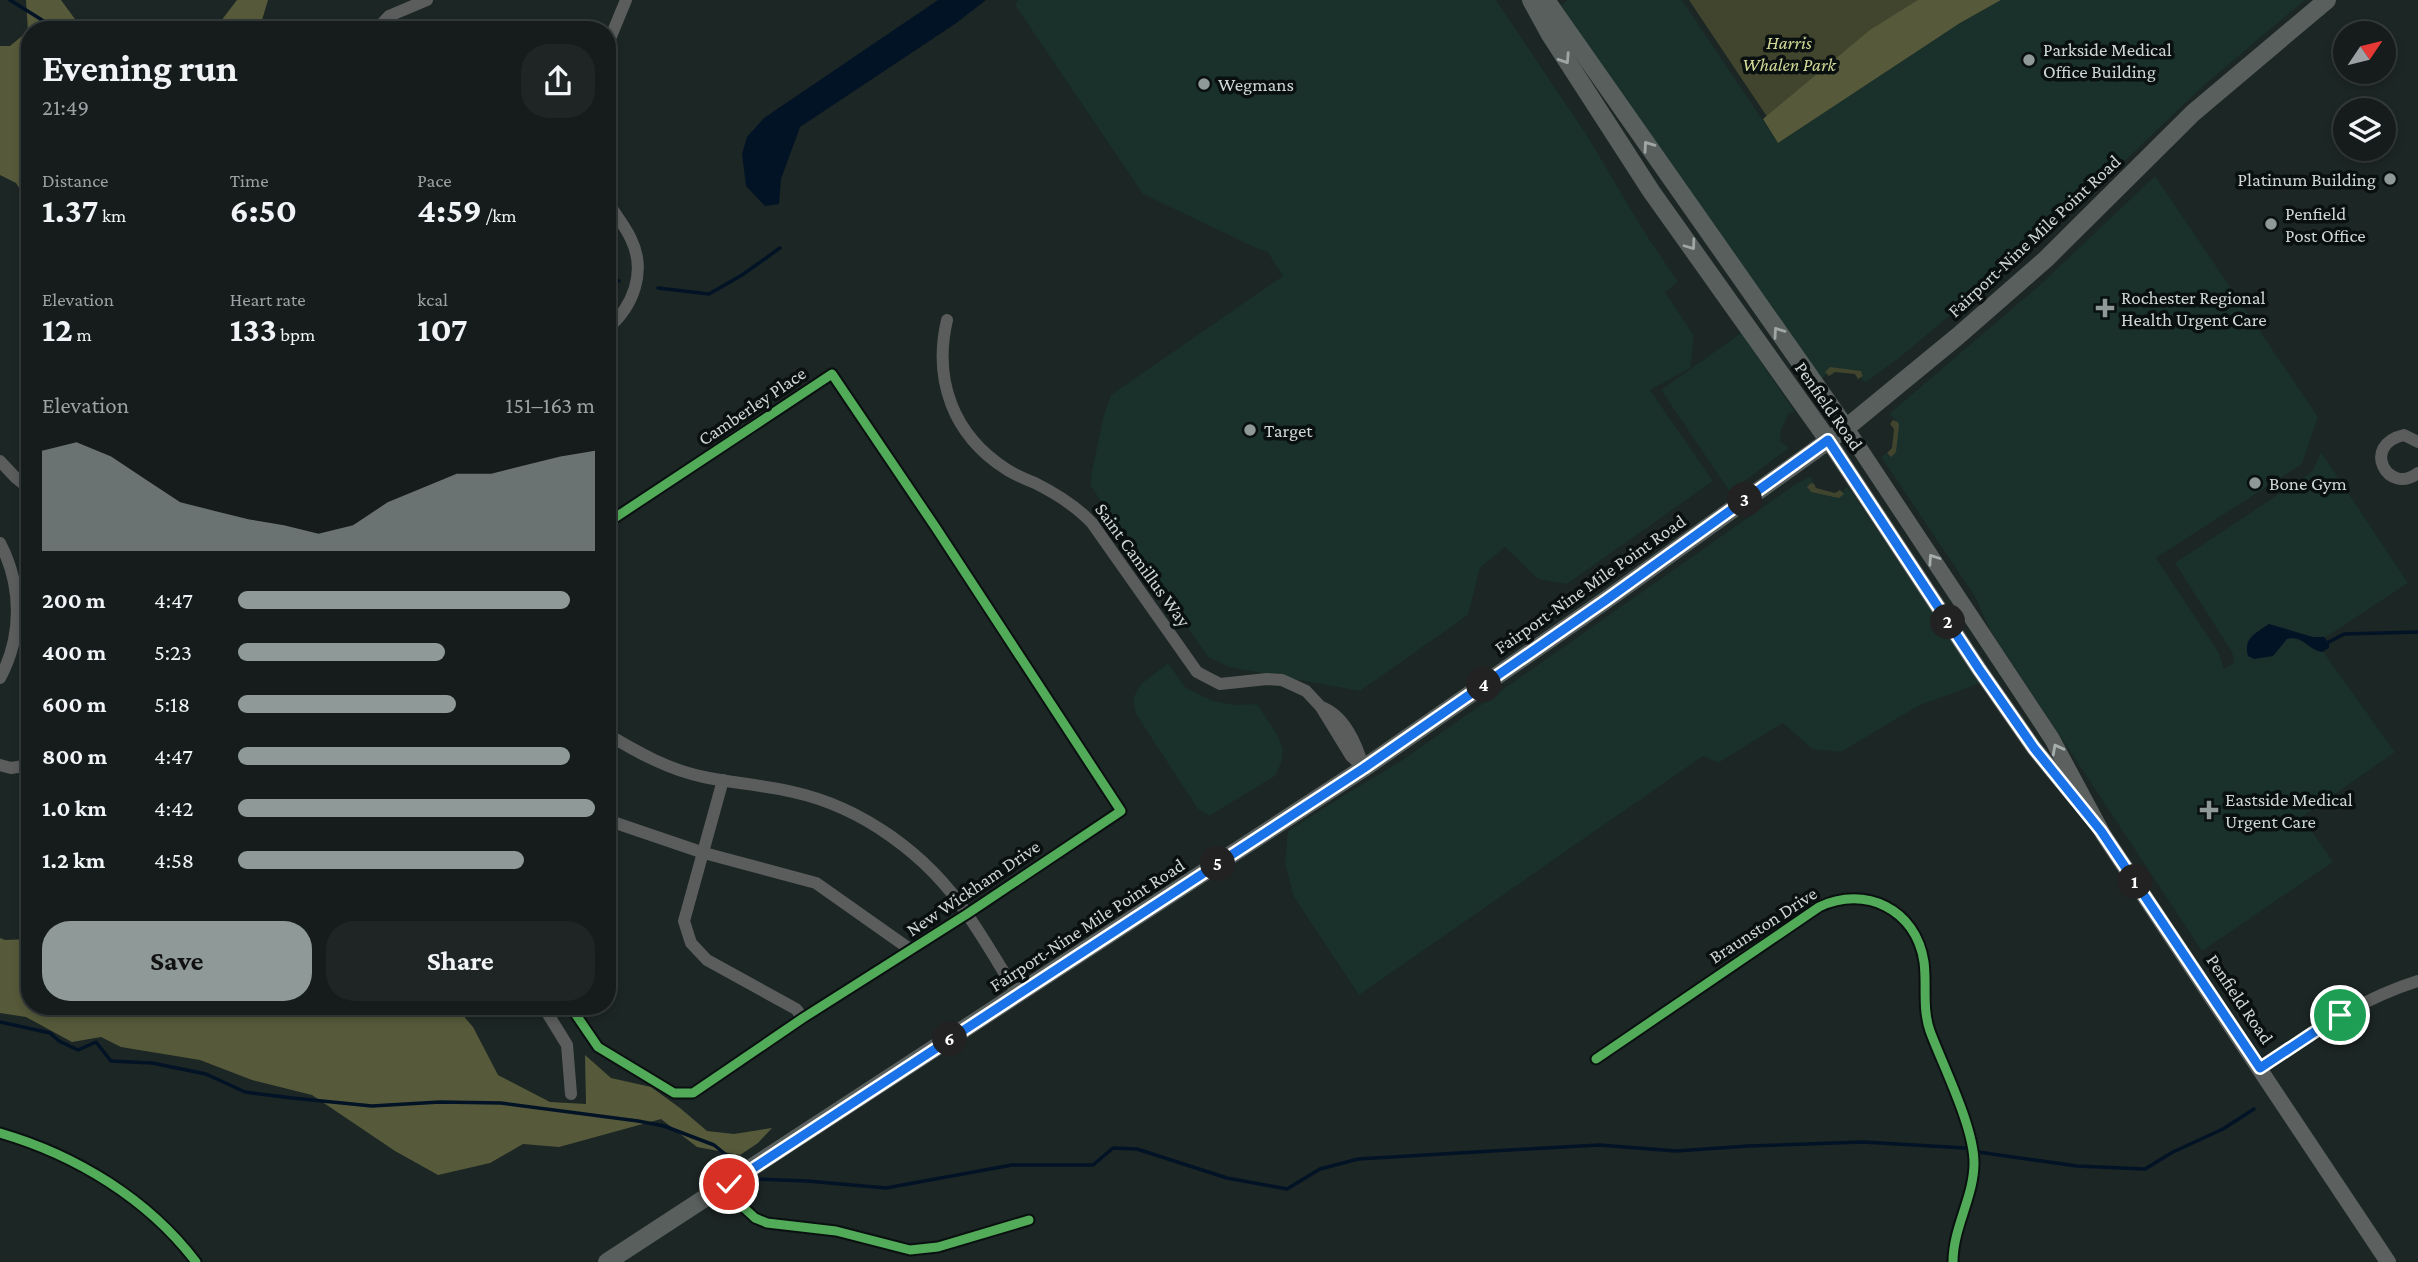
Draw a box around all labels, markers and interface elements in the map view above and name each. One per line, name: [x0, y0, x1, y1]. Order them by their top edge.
north arrow: [2333, 21, 2396, 84]
map controls: [2333, 21, 2396, 161]
park label: Harris Whalen Park: [1742, 32, 1836, 75]
place label: Parkside Medical Office Building: [2043, 39, 2172, 82]
button: share: [521, 44, 595, 118]
text: Evening run: [42, 47, 238, 89]
one-way arrow: [1557, 51, 1570, 64]
marker: Parkside Medical Office Building: [2021, 52, 2037, 68]
place label: Wegmans: [1218, 74, 1294, 95]
marker: Wegmans: [1196, 76, 1212, 92]
text: 21:49: [42, 94, 89, 120]
button: layers: [2333, 98, 2396, 161]
one-way arrow: [1643, 140, 1656, 153]
street label: Fairport-Nine Mile Point Road: [1943, 151, 2125, 321]
place label: Platinum Building: [2238, 169, 2376, 190]
text: Distance: [42, 170, 108, 191]
text: Time: [230, 170, 269, 191]
text: Pace: [417, 170, 452, 191]
marker: Platinum Building: [2382, 171, 2398, 187]
text: 1.37: [42, 191, 98, 230]
text: 6:50: [230, 191, 297, 230]
text: 4:59: [417, 191, 482, 230]
place label: Penfield Post Office: [2285, 203, 2366, 246]
text: km: [98, 205, 126, 226]
text: /km: [482, 205, 517, 226]
marker: Penfield Post Office: [2263, 216, 2279, 232]
one-way arrow: [1683, 237, 1695, 250]
place label: Rochester Regional Health Urgent Care: [2121, 287, 2267, 330]
text: Elevation: [42, 289, 114, 310]
text: Heart rate: [230, 289, 306, 310]
text: kcal: [417, 289, 448, 310]
marker: Rochester Regional Health Urgent Care: [2095, 298, 2115, 318]
text: 12: [42, 310, 73, 349]
text: 133: [230, 310, 277, 349]
text: 107: [417, 310, 468, 349]
text: m: [73, 324, 92, 345]
text: bpm: [277, 324, 315, 345]
one-way arrow: [1774, 327, 1786, 340]
street label: Penfield Road: [1791, 358, 1867, 454]
street label: Camberley Place: [694, 362, 810, 450]
text: Elevation: [42, 392, 129, 418]
text: 151–163 m: [506, 392, 595, 418]
place label: Target: [1264, 420, 1313, 441]
marker: Target: [1242, 422, 1258, 438]
place label: Bone Gym: [2269, 473, 2347, 494]
marker: Bone Gym: [2247, 475, 2263, 491]
pin: 3: [1728, 482, 1762, 518]
text: 3: [1740, 489, 1749, 510]
street label: Saint Camillus Way: [1091, 499, 1195, 631]
street label: Fairport-Nine Mile Point Road: [1491, 510, 1689, 658]
one-way arrow: [1929, 554, 1941, 567]
text: 200 m: [42, 587, 106, 613]
text: 4:47: [154, 587, 193, 613]
pin: 2: [1930, 604, 1966, 640]
text: 2: [1943, 611, 1952, 632]
text: 400 m: [42, 639, 106, 665]
text: 5:23: [154, 639, 192, 665]
pin: 4: [1466, 668, 1502, 702]
text: 4: [1478, 674, 1489, 695]
text: 600 m: [42, 691, 106, 717]
text: 5:18: [154, 691, 190, 717]
text: 800 m: [42, 743, 107, 769]
text: 4:47: [154, 743, 193, 769]
one-way arrow: [2052, 744, 2065, 756]
place label: Eastside Medical Urgent Care: [2225, 789, 2353, 832]
text: 1.0 km: [42, 795, 107, 821]
text: 4:42: [154, 795, 194, 821]
marker: Eastside Medical Urgent Care: [2199, 800, 2219, 820]
street label: New Wickham Drive: [902, 836, 1044, 940]
pin: 5: [1200, 846, 1236, 882]
text: 1.2 km: [42, 847, 105, 873]
text: 4:58: [154, 847, 194, 873]
text: 5: [1213, 853, 1222, 874]
street label: Fairport-Nine Mile Point Road: [986, 854, 1188, 996]
pin: 1: [2118, 864, 2152, 900]
text: 1: [2131, 871, 2138, 892]
street label: Braunston Drive: [1705, 882, 1821, 968]
button: Save: [42, 921, 312, 1001]
button: Share: [326, 921, 595, 1001]
street label: Penfield Road: [2202, 950, 2278, 1048]
pin: [2310, 985, 2370, 1045]
icon: arrive: [2321, 996, 2359, 1034]
pin: 6: [932, 1021, 968, 1056]
text: 6: [944, 1028, 955, 1049]
pin: [699, 1154, 759, 1214]
icon: check: [710, 1165, 748, 1203]

